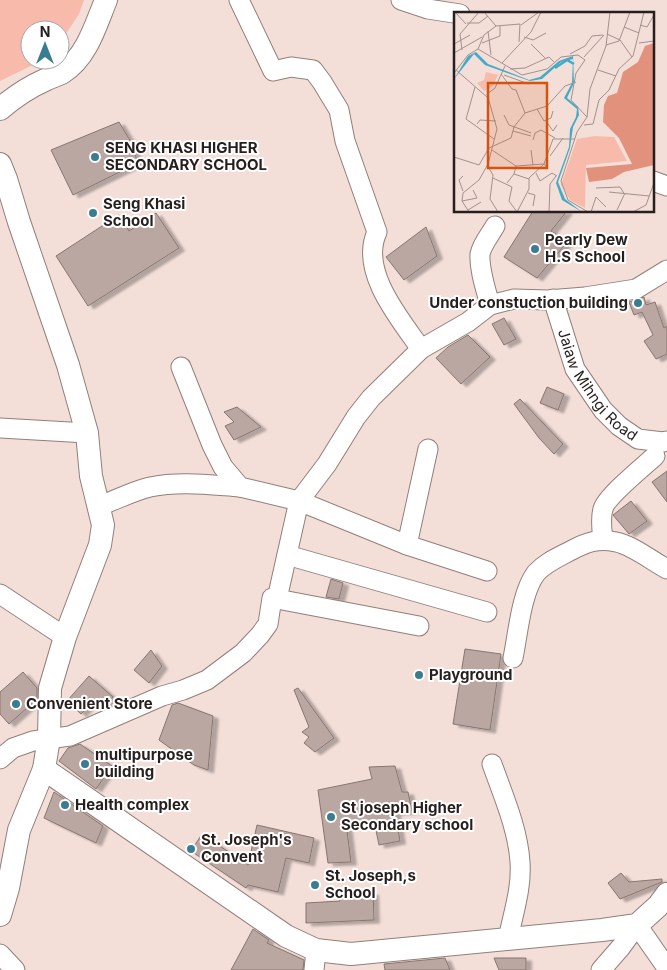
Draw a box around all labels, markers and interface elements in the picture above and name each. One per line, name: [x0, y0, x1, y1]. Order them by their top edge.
inset map: [454, 12, 654, 212]
north arrow: [20, 20, 70, 70]
text: N: [40, 23, 50, 40]
place label: SENG KHASI HIGHER SECONDARY SCHOOL: [105, 138, 267, 174]
marker: SENG KHASI HIGHER SECONDARY SCHOOL: [89, 151, 101, 163]
place label: Seng Khasi School: [103, 194, 185, 230]
marker: Seng Khasi School: [87, 207, 99, 219]
place label: Pearly Dew H.S School: [545, 230, 628, 266]
marker: Pearly Dew H.S School: [529, 243, 541, 255]
place label: Under constuction building: [429, 293, 628, 312]
marker: Under constuction building: [632, 297, 644, 309]
street label: Jaiaw Mihngi Road: [554, 327, 641, 445]
place label: Playground: [429, 665, 513, 684]
marker: Playground: [413, 669, 425, 681]
place label: Convenient Store: [26, 694, 153, 713]
marker: Convenient Store: [10, 698, 22, 710]
place label: multipurpose building: [95, 745, 193, 781]
marker: multipurpose building: [79, 758, 91, 770]
place label: Health complex: [75, 795, 190, 814]
place label: St joseph Higher Secondary school: [341, 798, 473, 834]
marker: Health complex: [59, 799, 71, 811]
marker: St joseph Higher Secondary school: [325, 811, 337, 823]
place label: St. Joseph's Convent: [201, 830, 292, 866]
marker: St. Joseph's Convent: [185, 843, 197, 855]
place label: St. Joseph,s School: [325, 866, 416, 902]
marker: St. Joseph,s School: [309, 879, 321, 891]

